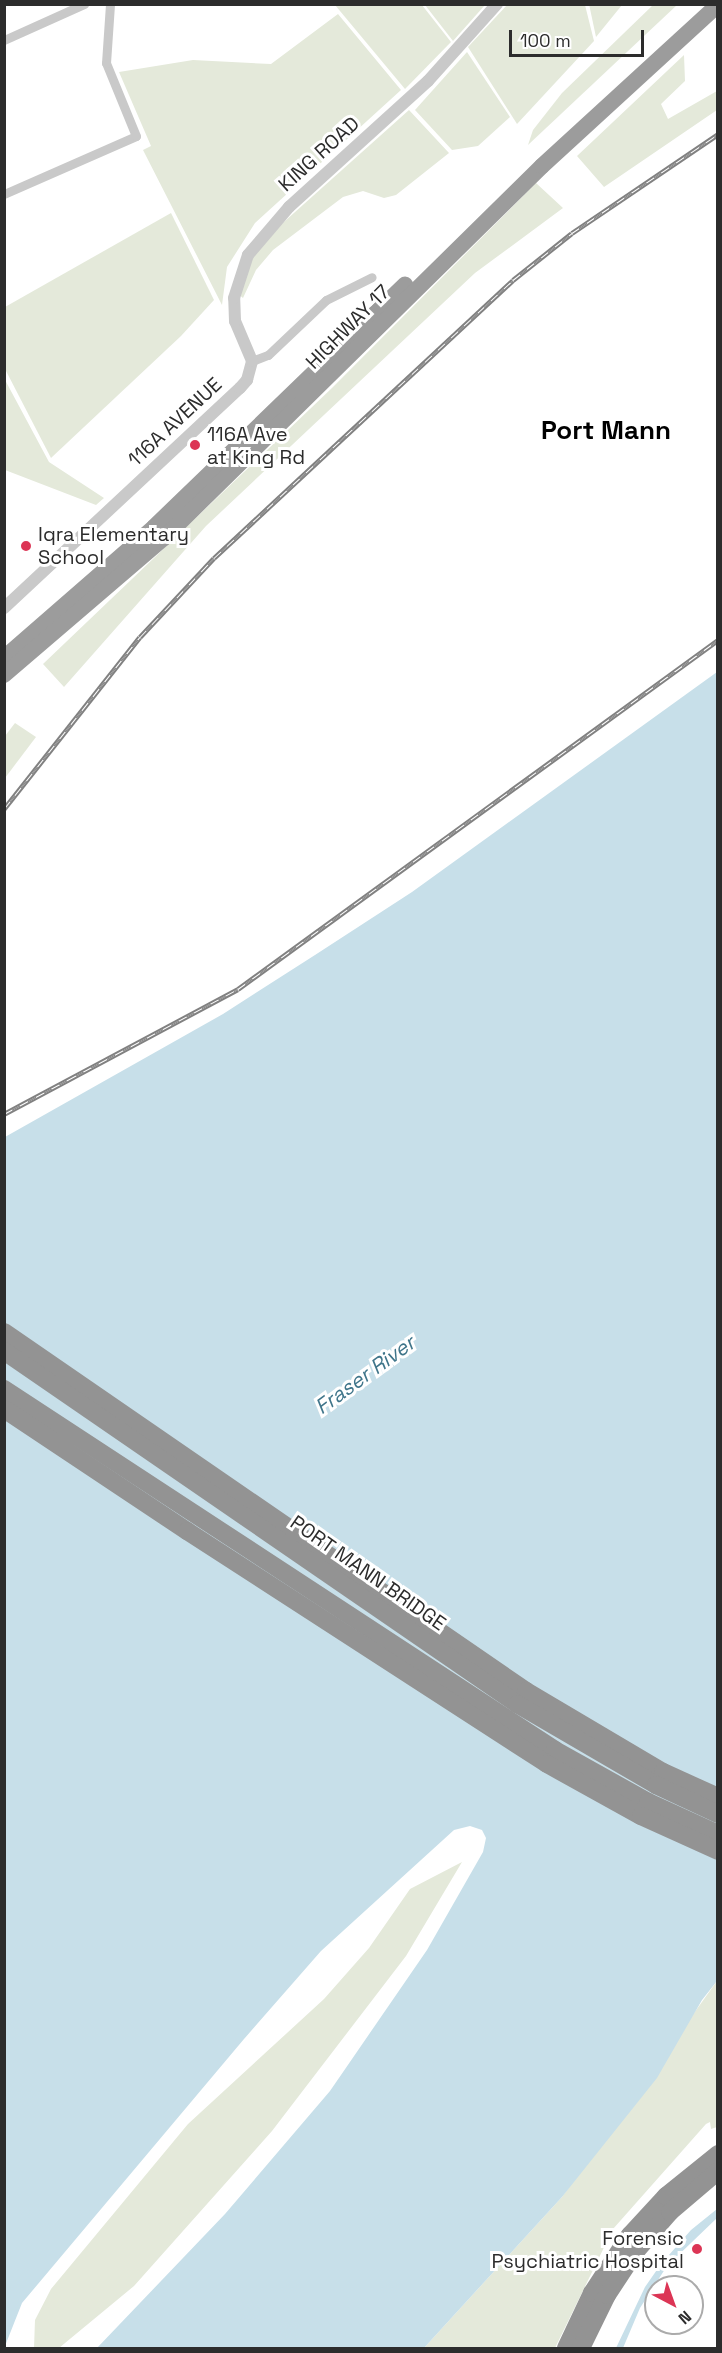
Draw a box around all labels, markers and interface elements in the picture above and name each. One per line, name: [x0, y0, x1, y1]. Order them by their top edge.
scale bar: [512, 18, 647, 56]
text: 100 m: [520, 29, 571, 52]
street label: KING ROAD: [274, 112, 364, 196]
street label: HIGHWAY 17: [301, 280, 395, 374]
street label: 116A AVENUE: [123, 372, 227, 472]
district label: Port Mann: [541, 415, 671, 447]
place label: 116A Ave at King Rd: [207, 422, 305, 469]
marker: 116A Ave at King Rd: [188, 438, 202, 452]
place label: Iqra Elementary School: [38, 522, 189, 569]
marker: Iqra Elementary School: [19, 539, 33, 553]
water label: Fraser River: [310, 1330, 420, 1420]
street label: PORT MANN BRIDGE: [285, 1510, 451, 1636]
place label: Forensic Psychiatric Hospital: [491, 2226, 684, 2273]
marker: Forensic Psychiatric Hospital: [688, 2240, 706, 2258]
north arrow: [644, 2275, 704, 2335]
text: N: [674, 2306, 696, 2329]

